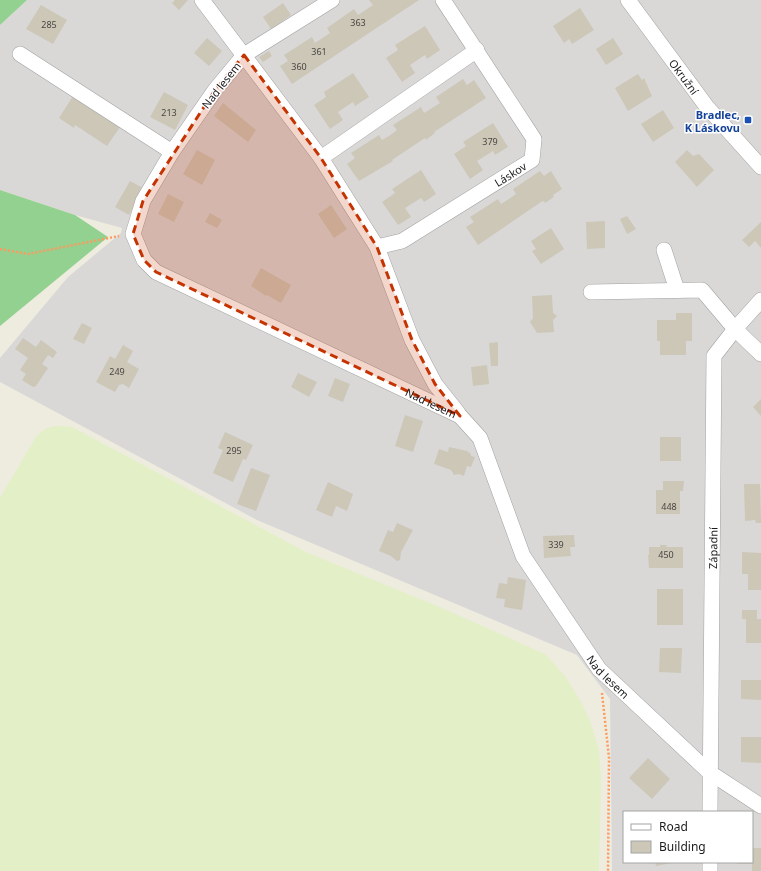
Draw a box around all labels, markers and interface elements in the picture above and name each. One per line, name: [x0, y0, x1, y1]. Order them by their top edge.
house number: 363: [350, 16, 366, 29]
house number: 285: [41, 18, 57, 31]
house number: 361: [311, 45, 327, 58]
street label: Okružní: [666, 56, 703, 98]
street label: Nad lesem: [198, 59, 244, 111]
house number: 360: [291, 60, 307, 73]
house number: 213: [161, 106, 177, 119]
place label: Bradlec, K Láskovu: [685, 107, 740, 135]
marker: Bradlec, K Láskovu: [743, 115, 753, 125]
house number: 379: [482, 135, 498, 148]
street label: Láskov: [491, 158, 529, 189]
house number: 249: [109, 365, 125, 378]
street label: Nad lesem: [403, 384, 459, 421]
house number: 295: [226, 444, 242, 457]
house number: 448: [661, 500, 677, 513]
street label: Západní: [705, 526, 720, 569]
house number: 339: [548, 538, 564, 551]
house number: 450: [658, 548, 674, 561]
street label: Nad lesem: [584, 652, 633, 701]
legend: [623, 811, 753, 863]
text: Road: [659, 818, 688, 835]
text: Building: [659, 838, 706, 855]

